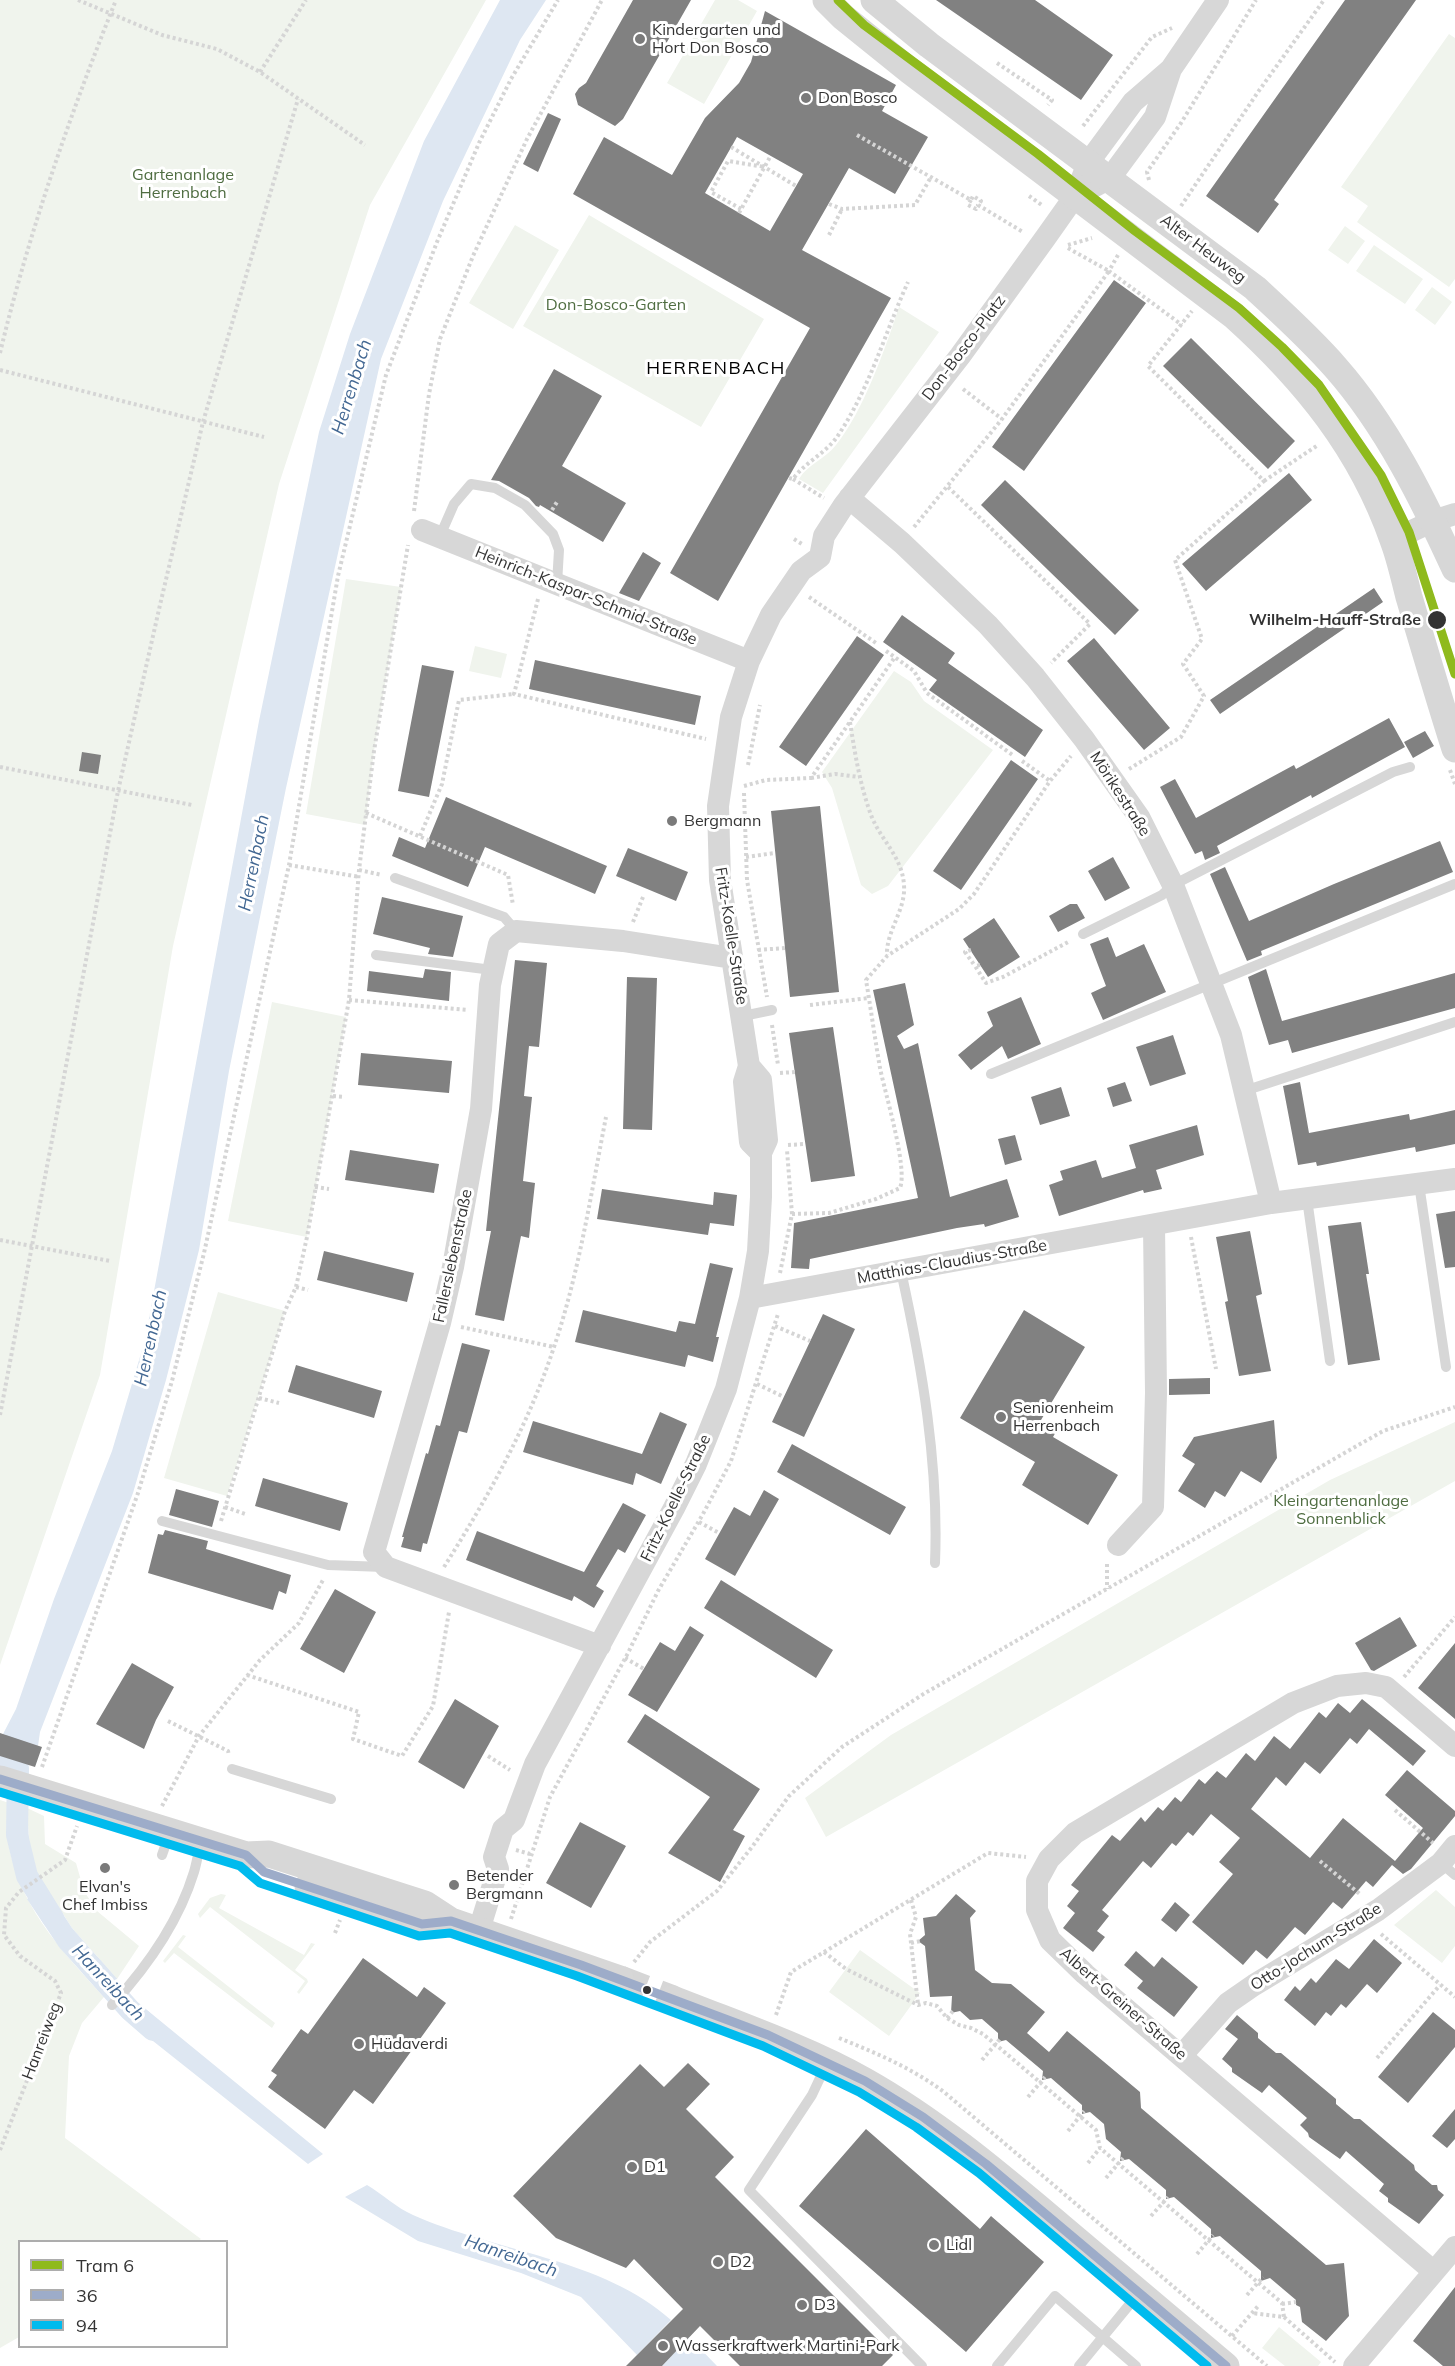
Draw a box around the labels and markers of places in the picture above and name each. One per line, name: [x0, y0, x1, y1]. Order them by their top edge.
place label: Kindergarten und Hort Don Bosco: [652, 20, 781, 58]
marker: Kindergarten und Hort Don Bosco: [633, 32, 647, 46]
place label: Don Bosco: [818, 88, 897, 108]
marker: Don Bosco: [799, 91, 813, 105]
marker: Wilhelm-Hauff-Straße: [1426, 609, 1448, 631]
place label: Wilhelm-Hauff-Straße: [1249, 610, 1421, 630]
place label: Bergmann: [684, 811, 761, 831]
marker: Bergmann: [665, 814, 679, 828]
place label: Seniorenheim Herrenbach: [1013, 1398, 1114, 1436]
marker: Seniorenheim Herrenbach: [994, 1410, 1008, 1424]
marker: Elvan's Chef Imbiss: [98, 1861, 112, 1875]
place label: Betender Bergmann: [466, 1866, 543, 1904]
place label: Elvan's Chef Imbiss: [62, 1877, 148, 1915]
marker: Betender Bergmann: [447, 1878, 461, 1892]
unlabelled marker: [641, 1984, 653, 1996]
place label: Hüdaverdi: [371, 2034, 448, 2054]
marker: Hüdaverdi: [352, 2037, 366, 2051]
place label: D1: [644, 2157, 666, 2177]
marker: D1: [625, 2160, 639, 2174]
place label: Lidl: [946, 2235, 972, 2255]
marker: Lidl: [927, 2238, 941, 2252]
place label: D2: [730, 2252, 752, 2272]
marker: D2: [711, 2255, 725, 2269]
place label: D3: [814, 2295, 836, 2315]
marker: D3: [795, 2298, 809, 2312]
place label: Wasserkraftwerk Martini-Park: [675, 2336, 900, 2356]
marker: Wasserkraftwerk Martini-Park: [656, 2339, 670, 2353]

